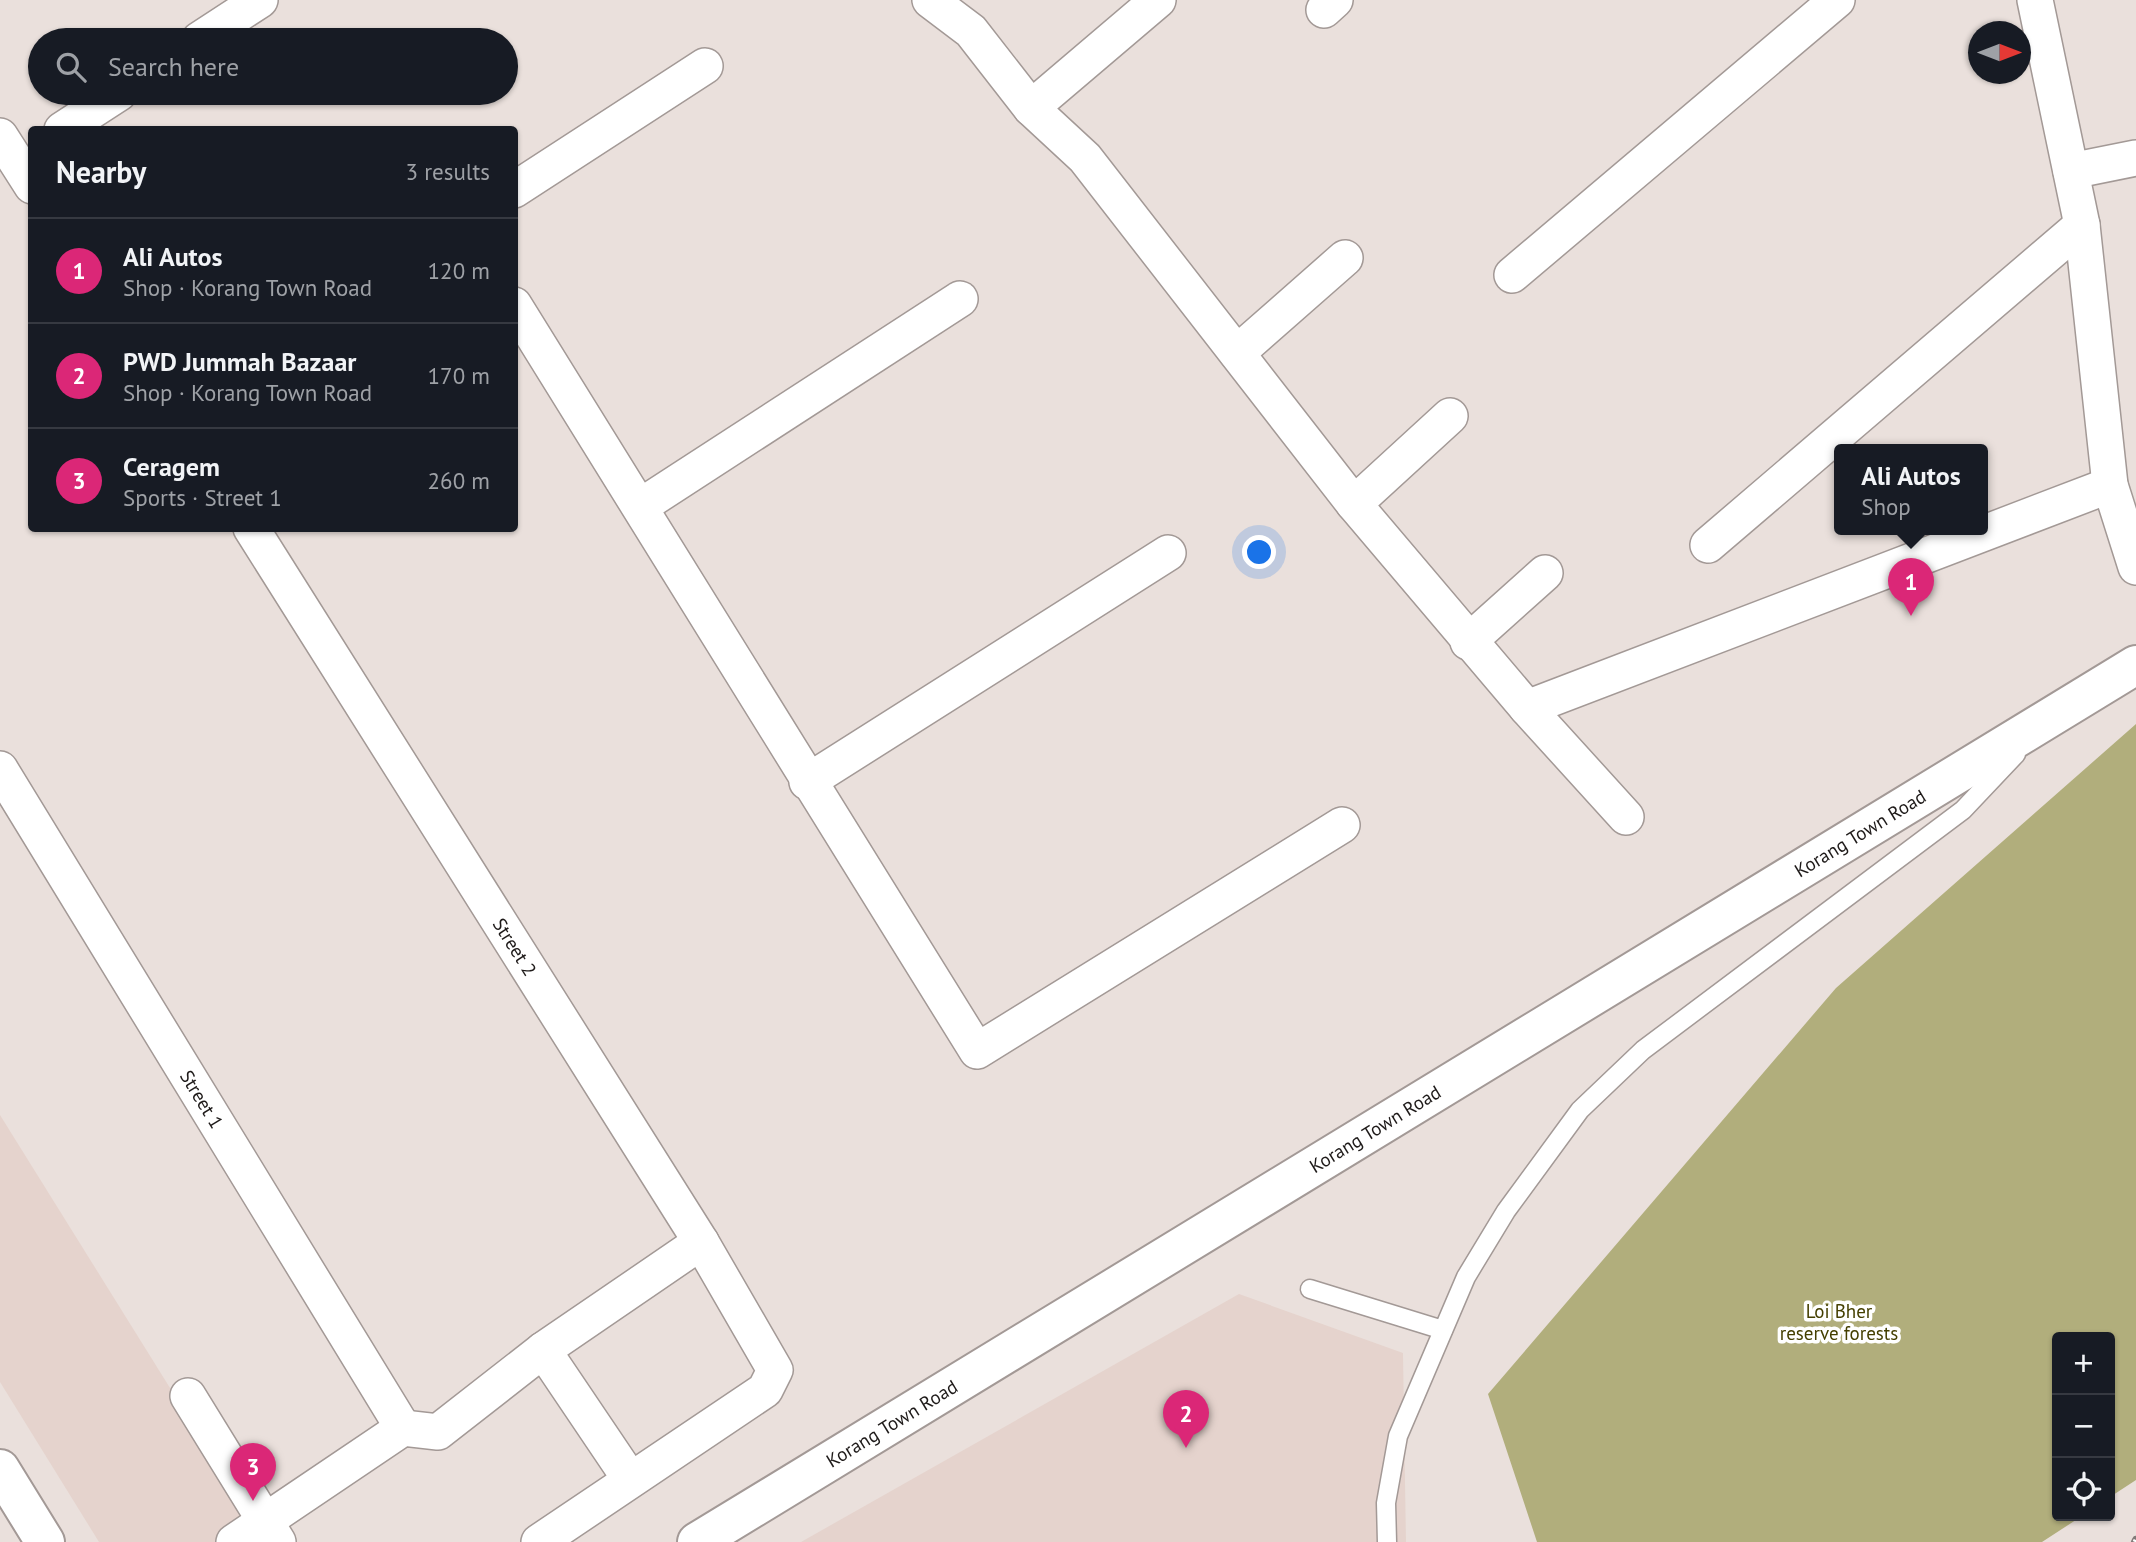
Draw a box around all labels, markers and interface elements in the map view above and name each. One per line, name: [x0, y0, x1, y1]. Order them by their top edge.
north arrow: [1968, 21, 2031, 84]
search box: [28, 28, 518, 105]
icon: search: [52, 48, 90, 86]
text: Search here: [108, 50, 239, 83]
text: Nearby: [56, 152, 146, 191]
text: 3 results: [406, 157, 490, 186]
text: Ali Autos: [123, 240, 223, 273]
text: 1: [72, 256, 86, 285]
text: 120 m: [428, 256, 490, 285]
text: Shop · Korang Town Road: [123, 273, 372, 302]
text: PWD Jummah Bazaar: [123, 345, 356, 378]
text: 2: [72, 361, 86, 390]
text: 170 m: [428, 361, 490, 390]
text: Shop · Korang Town Road: [123, 378, 372, 407]
popup: [1834, 444, 1988, 535]
text: Ceragem: [123, 450, 220, 483]
text: Ali Autos: [1861, 459, 1961, 492]
text: 3: [72, 466, 86, 495]
text: 260 m: [428, 466, 490, 495]
text: Sports · Street 1: [123, 483, 282, 512]
text: Shop: [1861, 492, 1911, 521]
your location: [1242, 535, 1276, 569]
pin: 1: [1888, 558, 1934, 616]
street label: Korang Town Road: [1790, 784, 1930, 882]
street label: Street 2: [488, 913, 542, 980]
street label: Street 1: [175, 1066, 229, 1133]
street label: Korang Town Road: [1305, 1080, 1445, 1178]
park label: Loi Bher reserve forests: [1780, 1299, 1898, 1345]
map controls: [2052, 1332, 2115, 1521]
button: +: [2052, 1332, 2115, 1395]
street label: Korang Town Road: [822, 1374, 962, 1473]
pin: 2: [1163, 1390, 1209, 1448]
button: −: [2052, 1395, 2115, 1458]
pin: 3: [230, 1443, 276, 1501]
button: locate: [2052, 1458, 2115, 1521]

